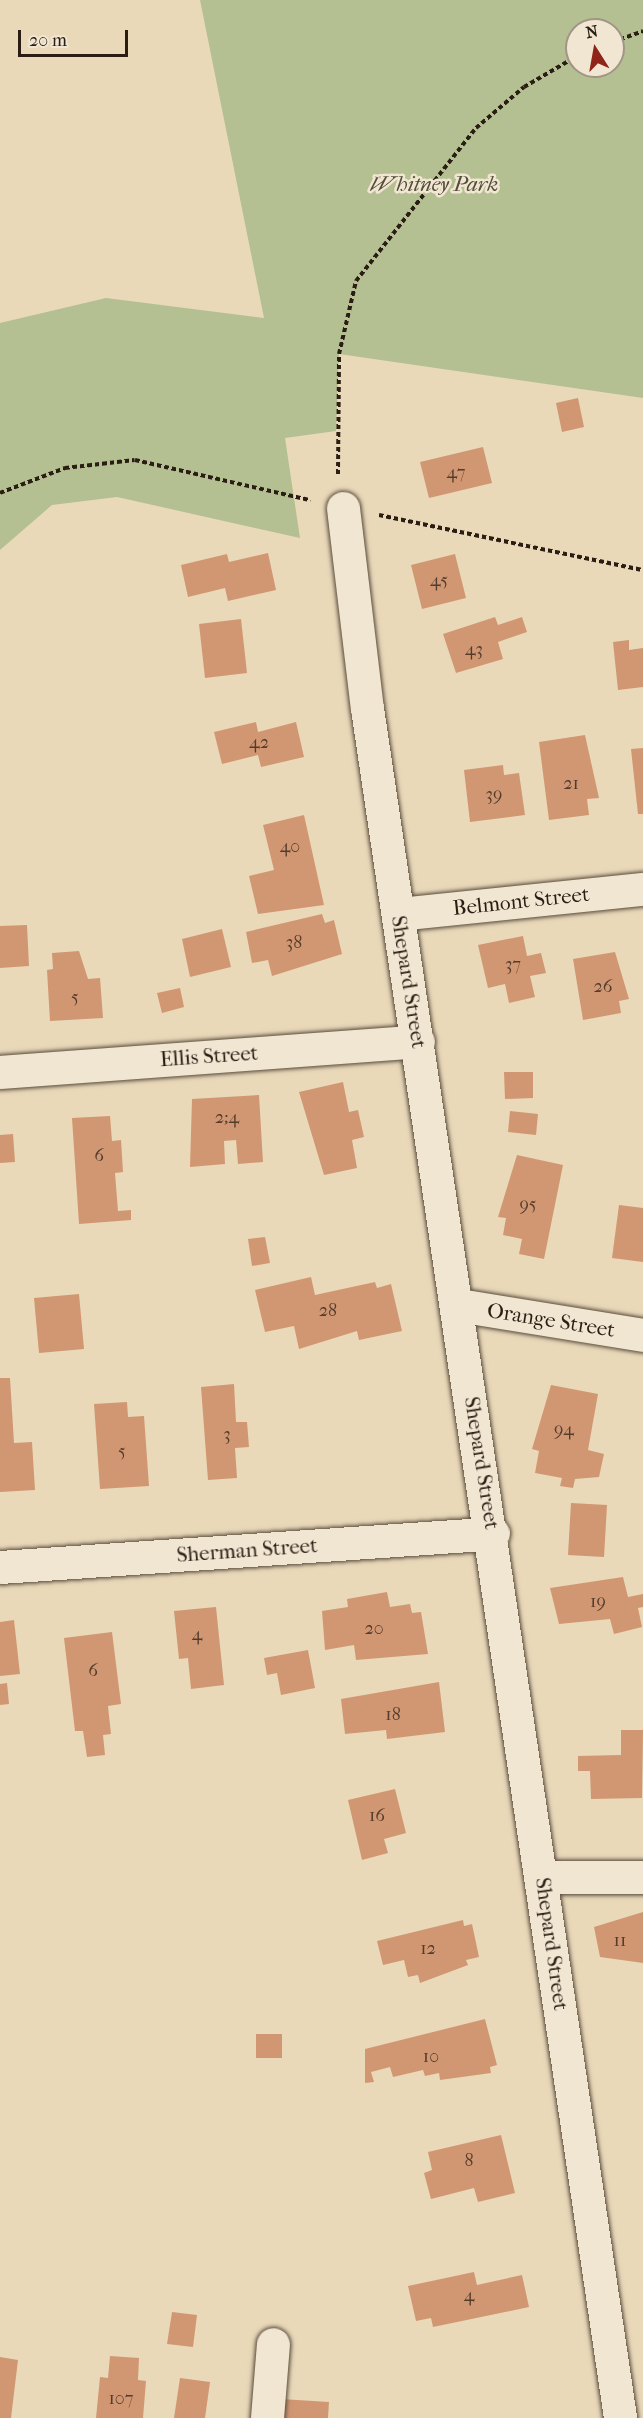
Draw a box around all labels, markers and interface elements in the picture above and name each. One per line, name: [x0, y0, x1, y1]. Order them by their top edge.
scale bar: [21, 18, 130, 56]
north arrow: [565, 18, 625, 78]
text: N: [584, 21, 600, 42]
text: 20 m: [29, 30, 67, 51]
park label: Whitney Park: [370, 171, 498, 197]
house number: 47: [447, 462, 465, 484]
house number: 45: [430, 570, 448, 592]
house number: 43: [465, 639, 483, 661]
house number: 42: [249, 732, 269, 754]
house number: 21: [563, 773, 579, 795]
house number: 39: [486, 784, 502, 806]
house number: 40: [280, 836, 300, 858]
street label: Belmont Street: [452, 881, 590, 921]
street label: Shepard Street: [386, 914, 432, 1050]
house number: 38: [286, 932, 302, 954]
house number: 37: [505, 954, 521, 976]
house number: 26: [593, 976, 613, 998]
house number: 5: [71, 987, 79, 1009]
street label: Ellis Street: [159, 1040, 259, 1072]
house number: 2;4: [215, 1107, 239, 1129]
house number: 6: [94, 1145, 104, 1167]
house number: 95: [519, 1194, 537, 1216]
street label: Orange Street: [485, 1297, 617, 1343]
house number: 28: [319, 1300, 337, 1322]
street label: Shepard Street: [459, 1395, 505, 1531]
house number: 94: [554, 1419, 574, 1441]
house number: 3: [223, 1424, 231, 1446]
house number: 5: [118, 1441, 126, 1463]
street label: Sherman Street: [176, 1533, 318, 1567]
house number: 19: [590, 1591, 606, 1613]
house number: 20: [364, 1618, 384, 1640]
house number: 4: [192, 1624, 202, 1646]
house number: 6: [88, 1660, 98, 1682]
house number: 18: [385, 1704, 401, 1726]
house number: 16: [369, 1805, 385, 1827]
street label: Shepard Street: [530, 1876, 574, 2012]
house number: 11: [614, 1930, 626, 1952]
house number: 12: [420, 1938, 436, 1960]
house number: 10: [423, 2046, 439, 2068]
house number: 8: [464, 2150, 474, 2172]
house number: 4: [464, 2285, 474, 2307]
house number: 107: [109, 2388, 133, 2410]

